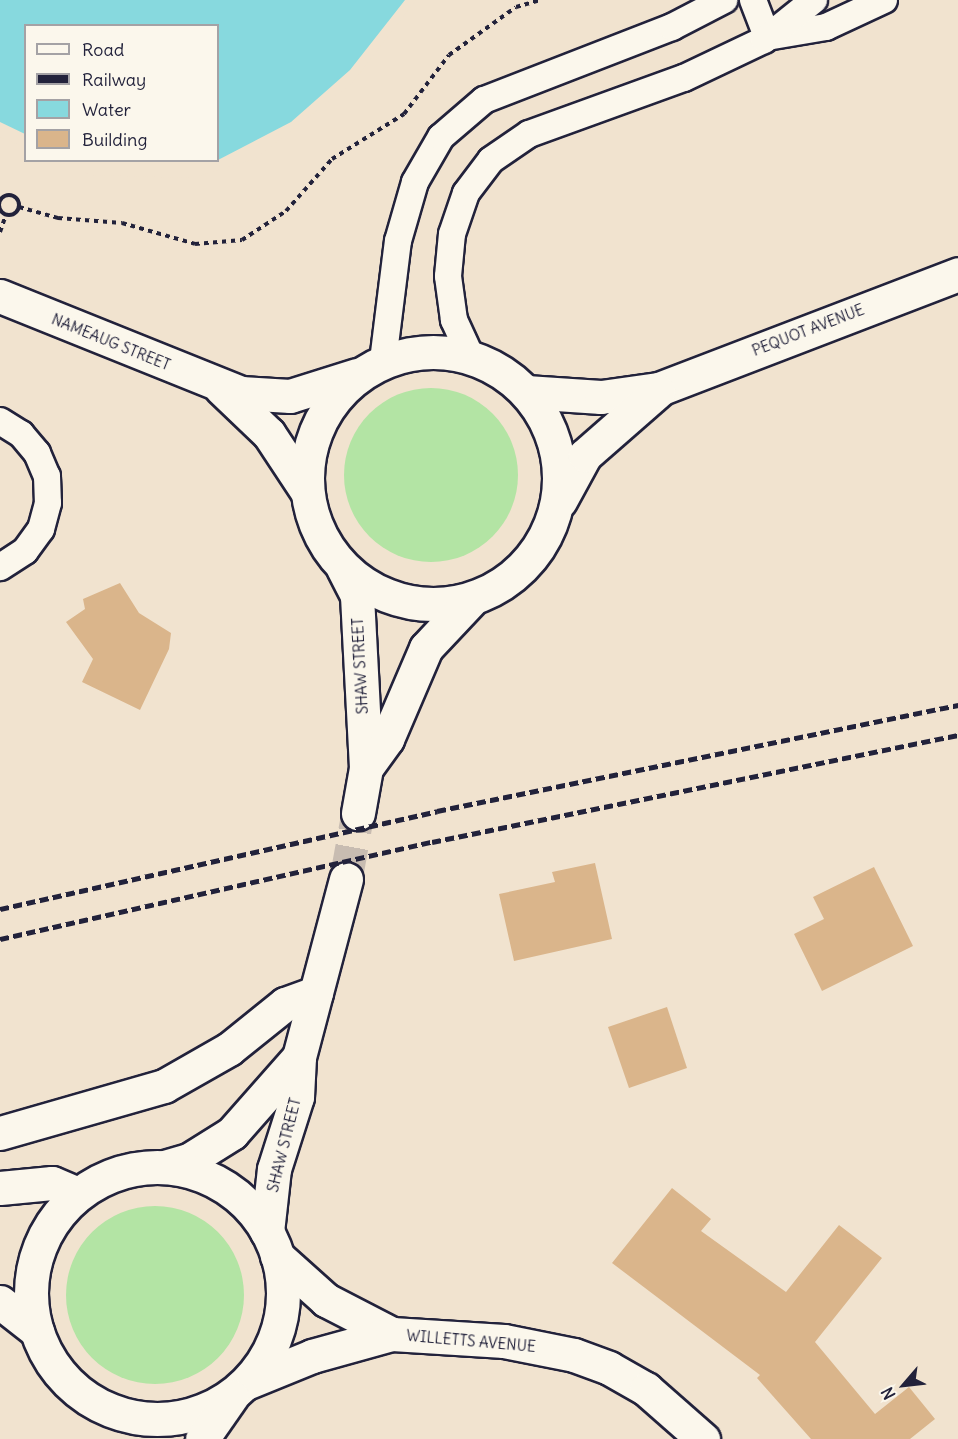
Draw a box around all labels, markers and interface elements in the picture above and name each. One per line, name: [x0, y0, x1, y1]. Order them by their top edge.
legend: [24, 24, 219, 162]
text: Road: [82, 38, 124, 61]
text: Railway: [82, 68, 146, 91]
text: Water: [82, 98, 131, 121]
text: Building: [82, 128, 147, 151]
street label: PEQUOT AVENUE: [749, 300, 867, 360]
street label: NAMEAUG STREET: [49, 310, 173, 374]
street label: SHAW STREET: [348, 617, 372, 715]
street label: SHAW STREET: [264, 1096, 304, 1194]
street label: WILLETTS AVENUE: [406, 1326, 536, 1356]
north arrow: [874, 1355, 934, 1415]
text: N: [877, 1384, 900, 1403]

